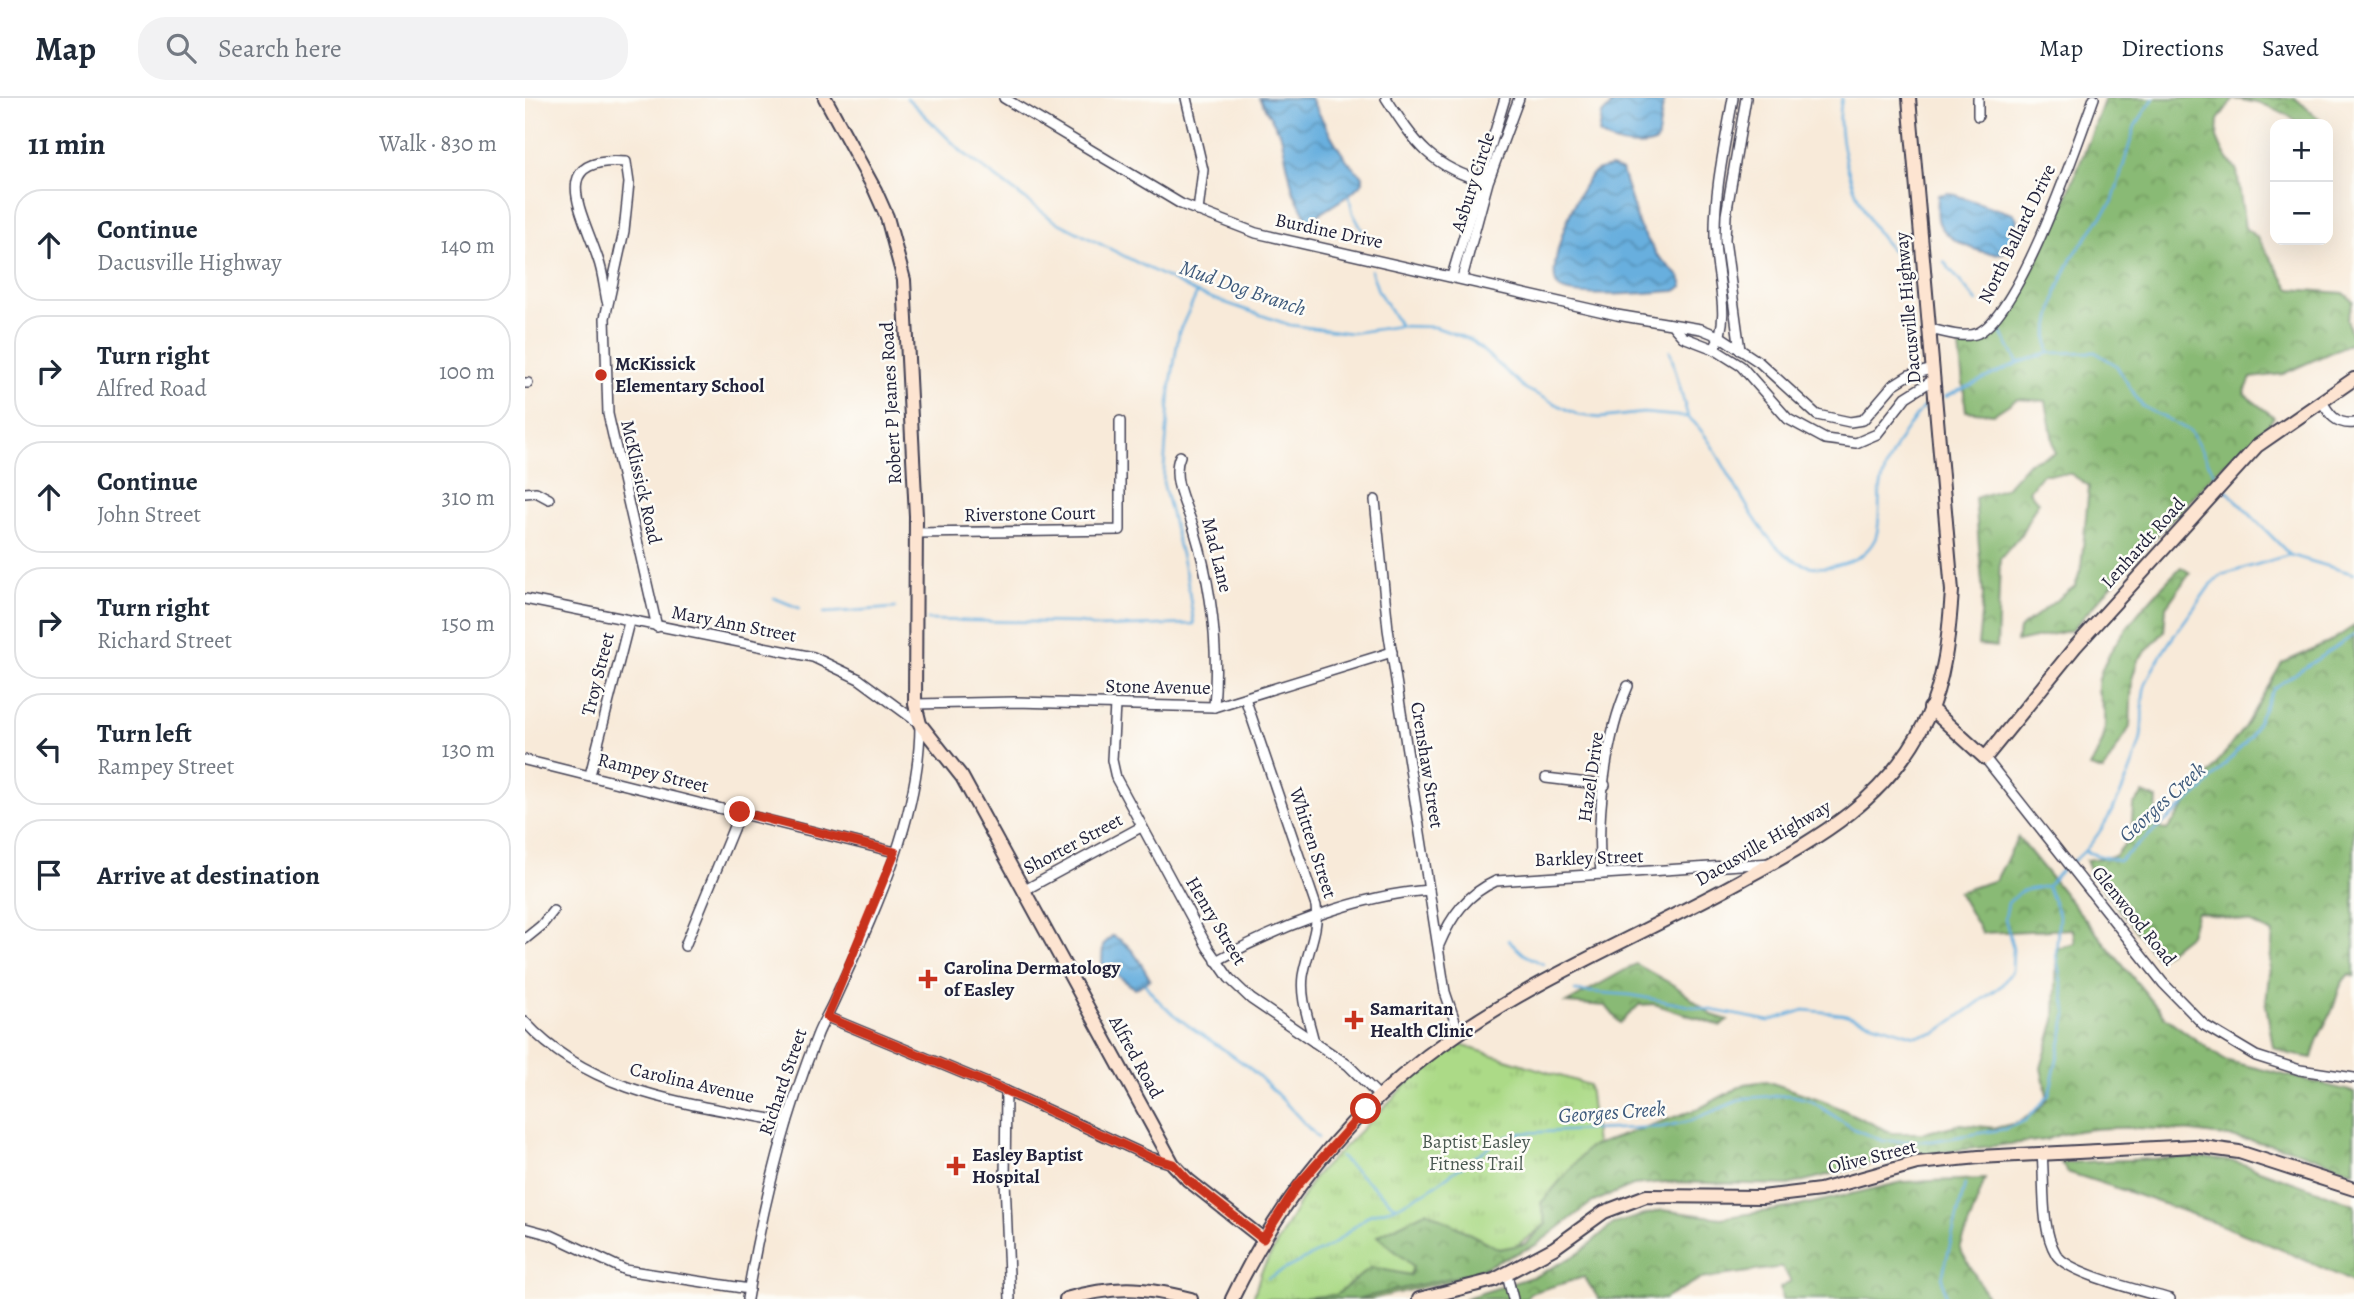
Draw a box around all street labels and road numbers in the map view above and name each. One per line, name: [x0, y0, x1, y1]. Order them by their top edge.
street label: Asbury Circle: [1444, 129, 1501, 236]
street label: North Ballard Drive: [1972, 160, 2062, 308]
street label: Burdine Drive: [1273, 207, 1385, 255]
street label: Dacusville Highway: [1888, 230, 1928, 385]
street label: Robert P Jeanes Road: [874, 320, 908, 485]
street label: McKlissick Road: [614, 417, 668, 547]
street label: Lenhardt Road: [2095, 491, 2191, 594]
street label: Riverstone Court: [964, 500, 1096, 528]
street label: Mad Lane: [1195, 515, 1239, 595]
street label: Mary Ann Street: [669, 599, 799, 649]
street label: Troy Street: [575, 630, 621, 718]
street label: Stone Avenue: [1105, 673, 1211, 701]
street label: Crenshaw Street: [1404, 700, 1450, 830]
street label: Hazel Drive: [1572, 730, 1610, 824]
street label: Rampey Street: [595, 747, 711, 799]
street label: Whitten Street: [1283, 783, 1343, 902]
street label: Dacusville Highway: [1691, 793, 1836, 892]
street label: Shorter Street: [1019, 807, 1127, 881]
street label: Barkley Street: [1534, 843, 1644, 873]
street label: Glenwood Road: [2086, 861, 2183, 972]
street label: Henry Street: [1179, 872, 1253, 970]
street label: Alfred Road: [1102, 1010, 1170, 1104]
street label: Richard Street: [753, 1025, 813, 1139]
street label: Carolina Avenue: [627, 1056, 757, 1110]
street label: Olive Street: [1825, 1133, 1919, 1181]

